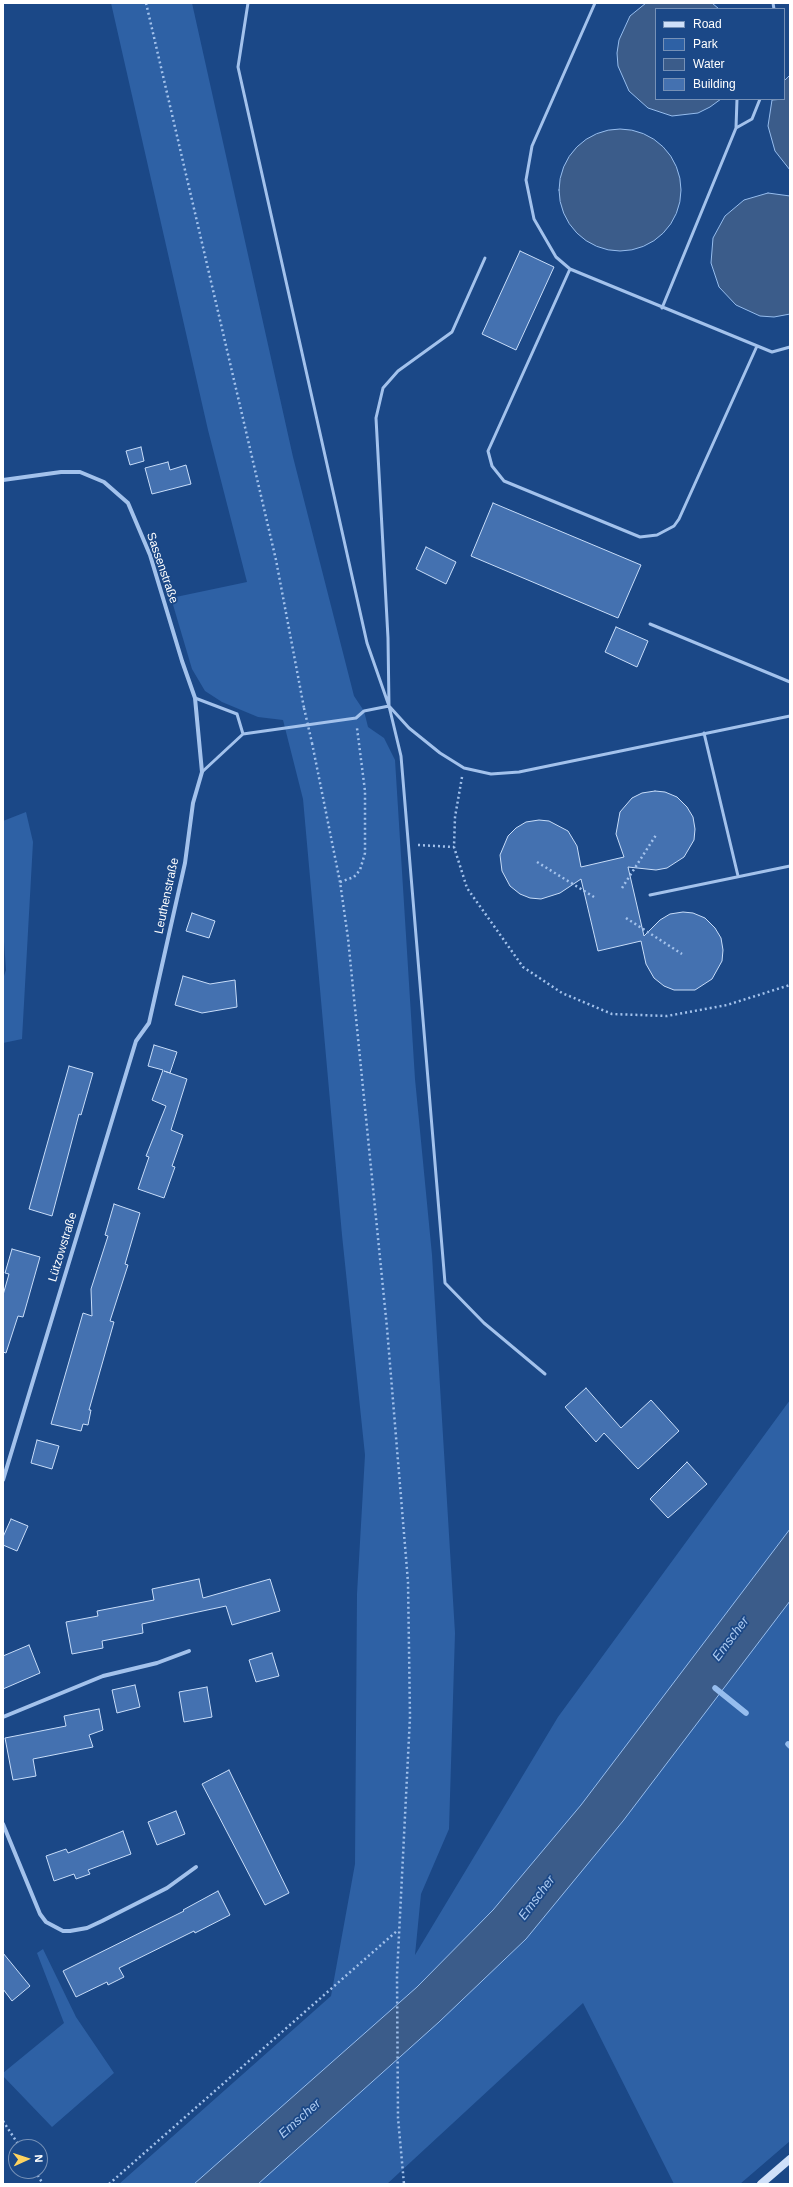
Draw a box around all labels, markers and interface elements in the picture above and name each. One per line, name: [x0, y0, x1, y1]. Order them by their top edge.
legend: [655, 8, 785, 100]
text: Road: [693, 17, 722, 31]
text: Park: [693, 37, 718, 51]
text: Water: [693, 57, 725, 71]
text: Building: [693, 77, 736, 91]
street label: Sassenstraße: [143, 531, 181, 605]
street label: Leuthenstraße: [152, 857, 182, 935]
street label: Lützowstraße: [46, 1210, 80, 1284]
water label: Emscher: [709, 1614, 753, 1664]
water label: Emscher: [515, 1873, 559, 1923]
water label: Emscher: [276, 2096, 324, 2142]
north arrow: [8, 2139, 48, 2179]
text: N: [33, 2154, 45, 2163]

